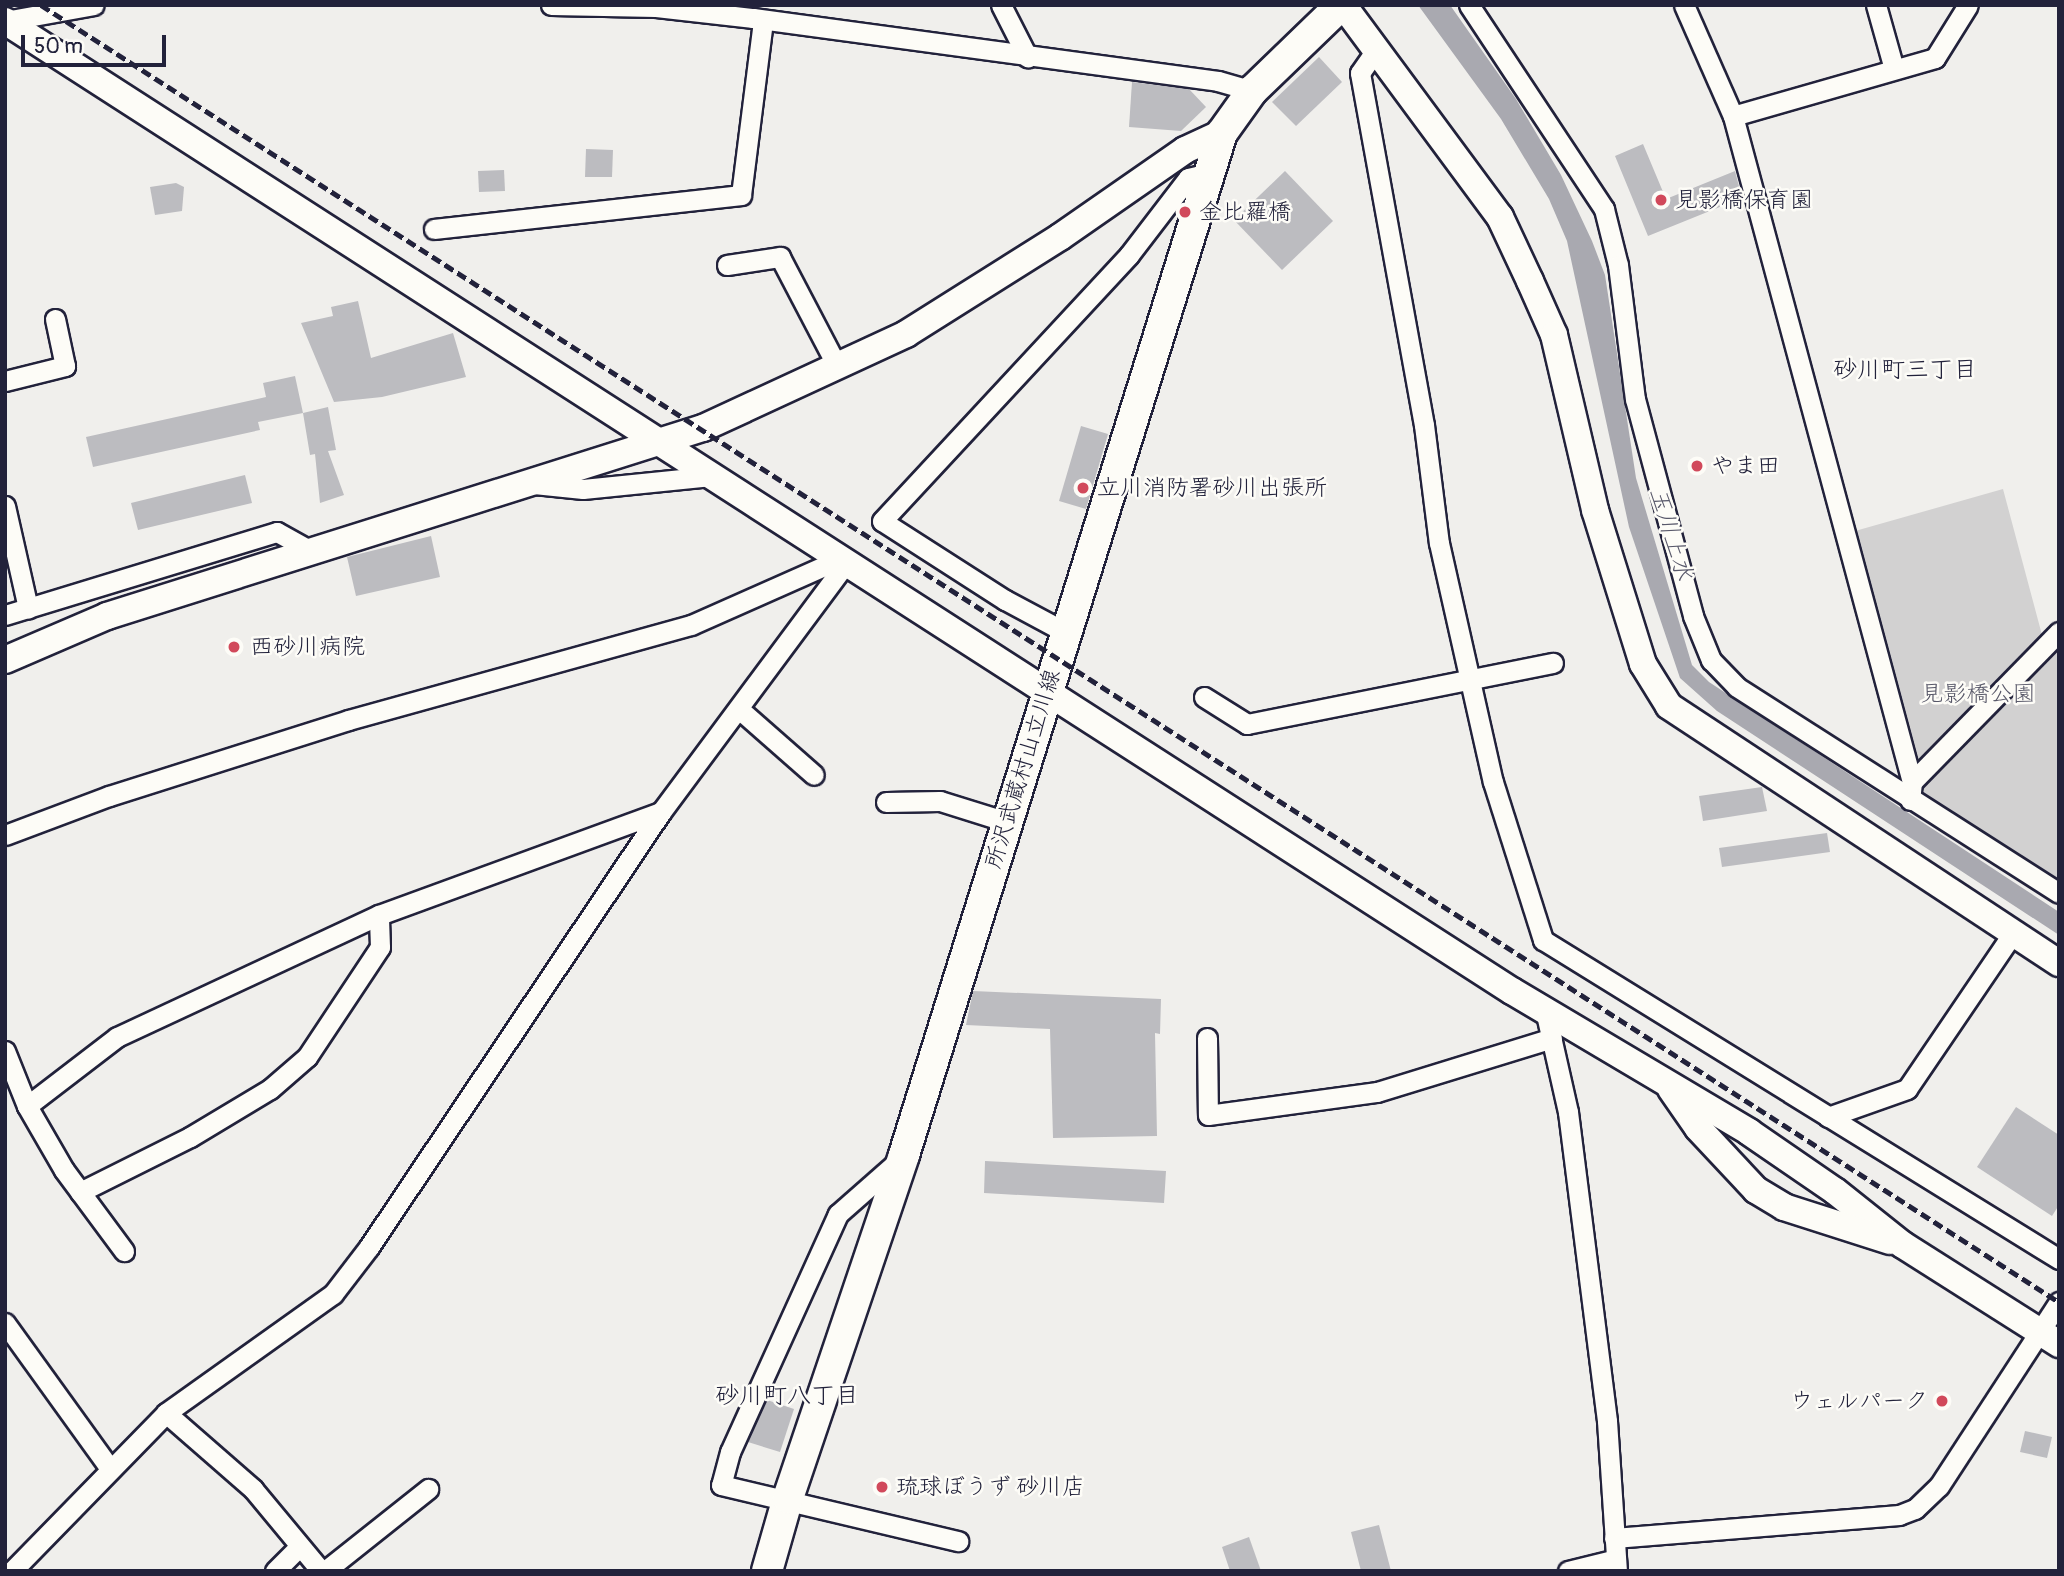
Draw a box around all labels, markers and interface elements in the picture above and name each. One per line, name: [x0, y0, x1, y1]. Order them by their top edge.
scale bar: [24, 21, 170, 65]
text: 50 m: [34, 33, 83, 60]
place label: 見影橋保育園: [1675, 186, 1813, 214]
marker: 見影橋保育園: [1653, 192, 1669, 208]
place label: 金比羅橋: [1199, 198, 1291, 226]
marker: 金比羅橋: [1177, 204, 1193, 220]
district label: 砂川町三丁目: [1833, 356, 1977, 384]
place label: やま田: [1711, 452, 1780, 480]
marker: やま田: [1689, 458, 1705, 474]
place label: 立川消防署砂川出張所: [1097, 474, 1327, 502]
marker: 立川消防署砂川出張所: [1075, 480, 1091, 496]
water label: 玉川上水: [1643, 484, 1699, 584]
place label: 西砂川病院: [250, 633, 365, 661]
marker: 西砂川病院: [224, 637, 244, 657]
street label: 所沢武蔵村山立川線: [980, 666, 1066, 872]
park label: 見影橋公園: [1921, 680, 2035, 708]
district label: 砂川町八丁目: [715, 1382, 859, 1410]
place label: ウェルパーク: [1790, 1387, 1928, 1415]
marker: ウェルパーク: [1934, 1393, 1950, 1409]
place label: 琉球ぼうず 砂川店: [896, 1473, 1085, 1501]
marker: 琉球ぼうず 砂川店: [874, 1479, 890, 1495]

